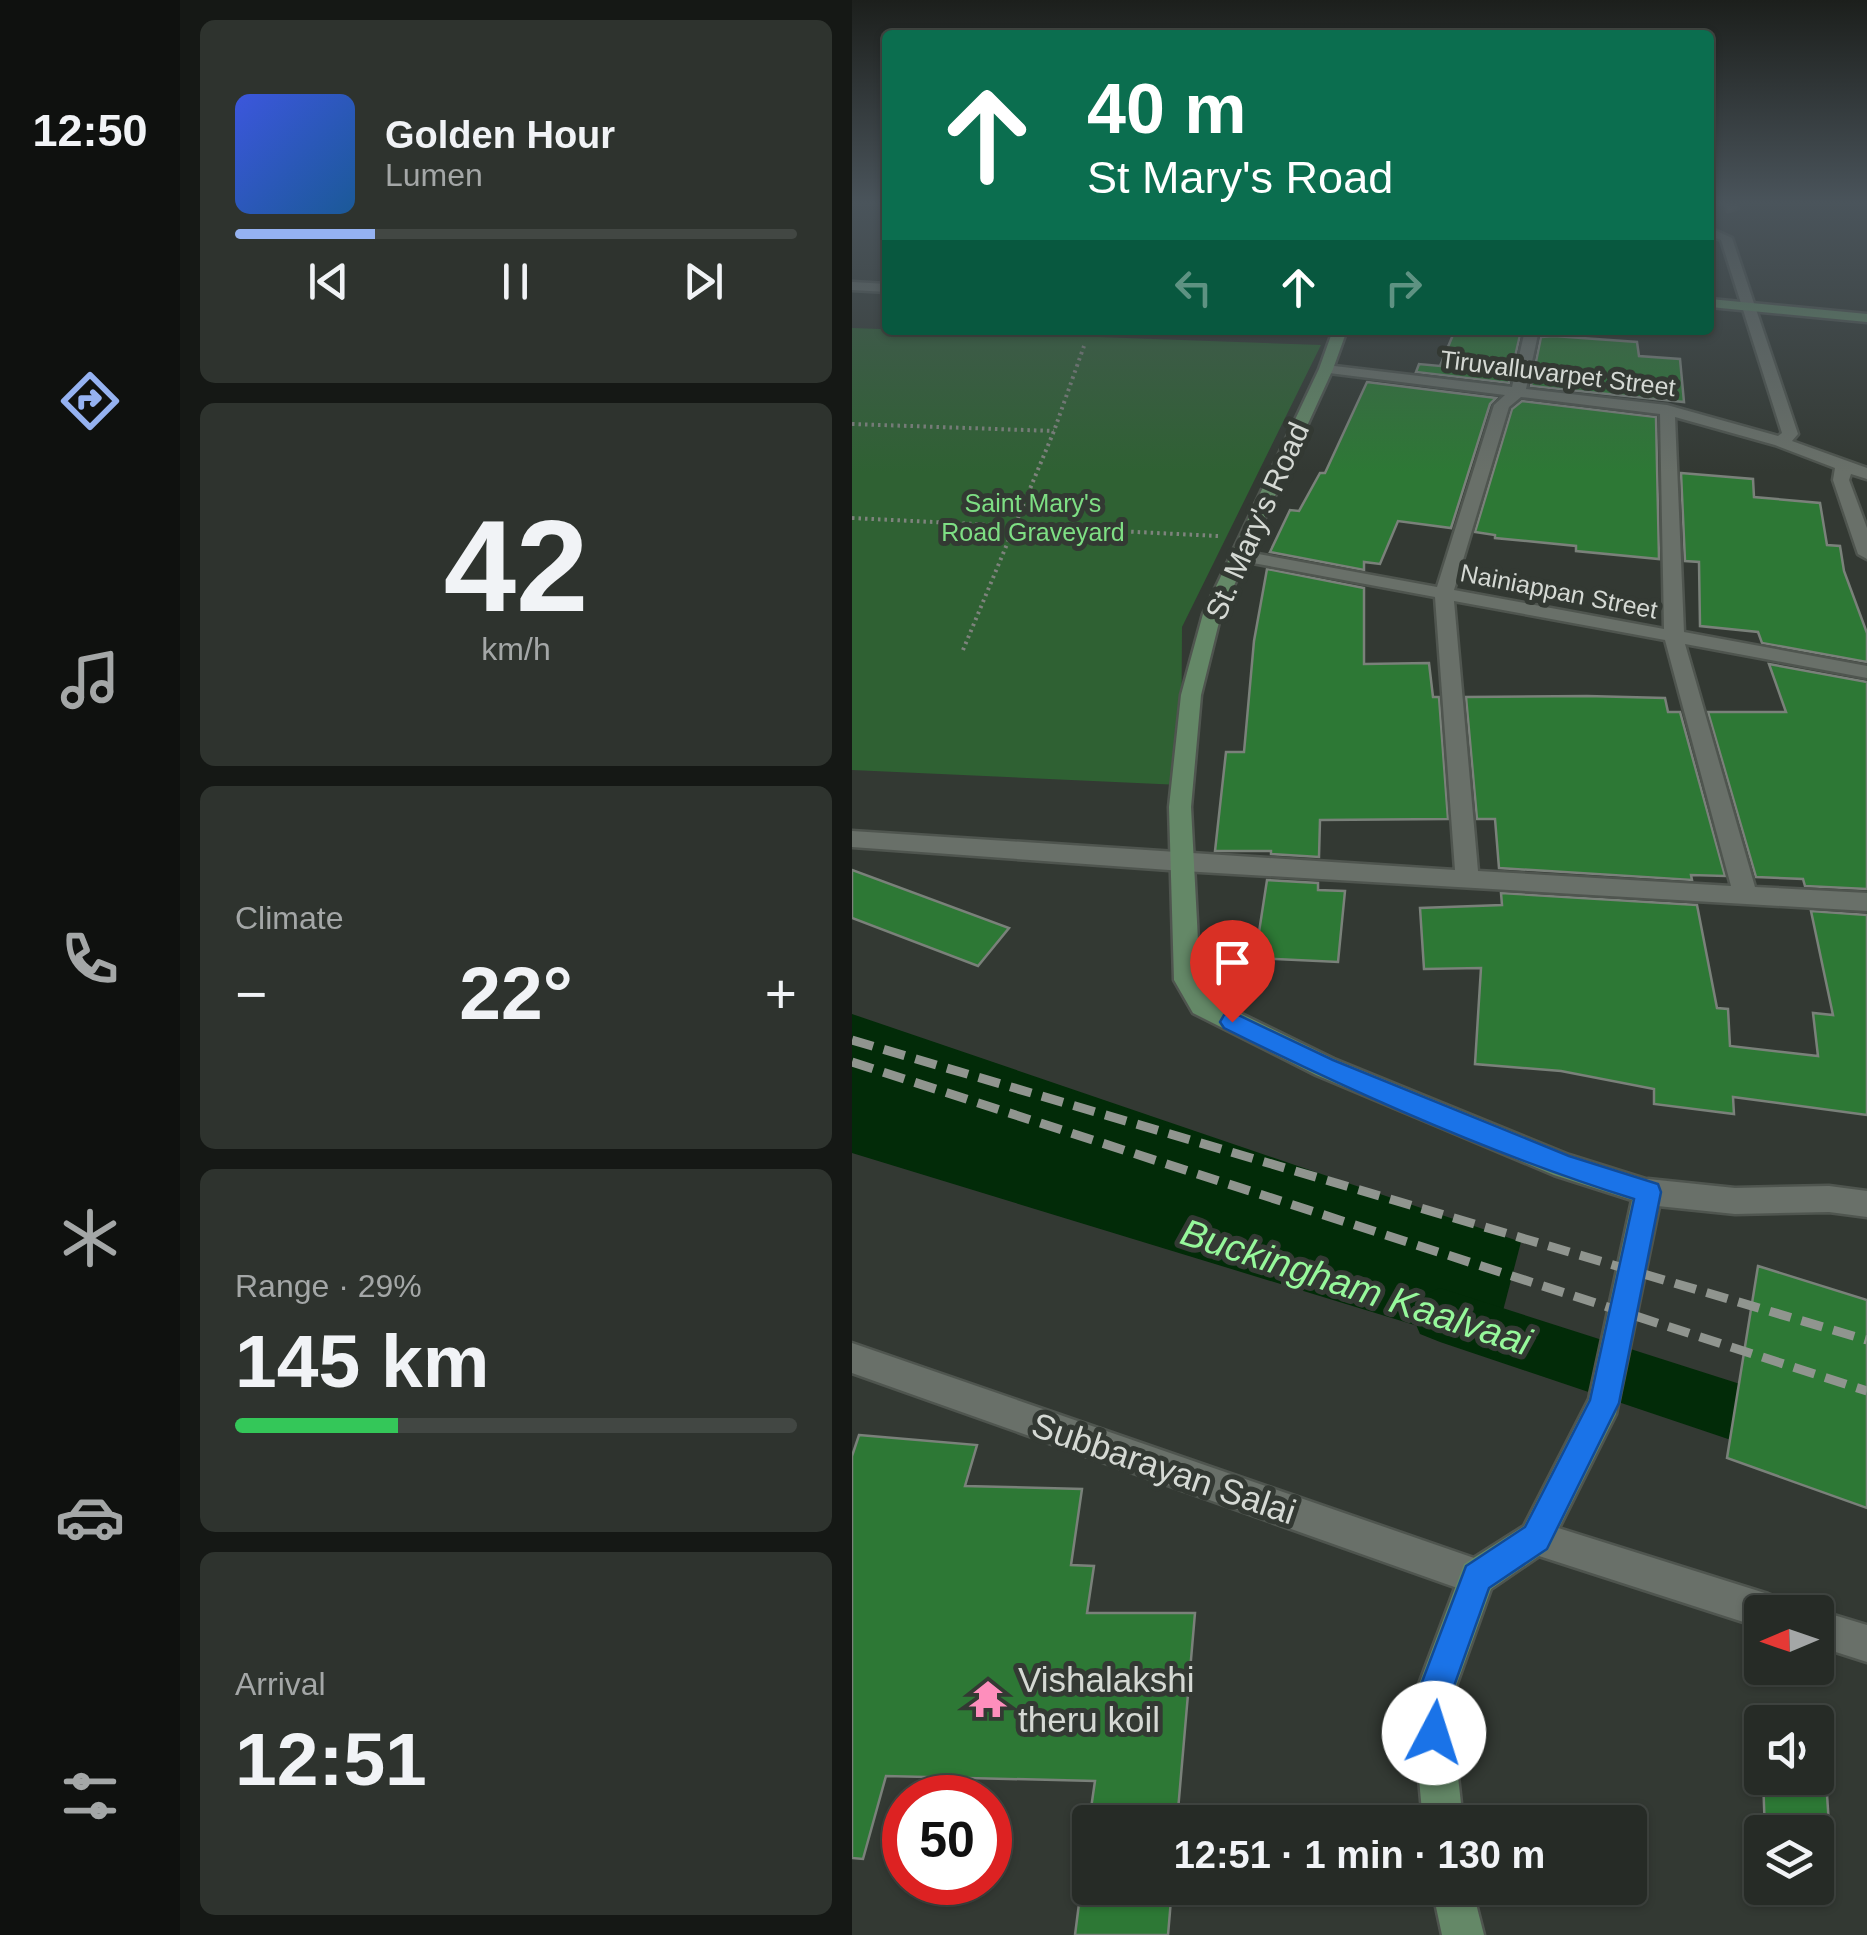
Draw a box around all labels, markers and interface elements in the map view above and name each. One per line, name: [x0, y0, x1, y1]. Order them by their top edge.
icon: ahead: [922, 70, 1052, 200]
text: 40 m: [1087, 70, 1247, 148]
text: 12:50: [32, 105, 148, 156]
text: Golden Hour: [385, 114, 615, 156]
text: St Mary's Road: [1087, 152, 1393, 203]
text: Lumen: [385, 157, 483, 193]
icon: previous: [301, 254, 356, 309]
icon: pause: [488, 254, 543, 309]
icon: next: [676, 254, 731, 309]
icon: left: [1166, 260, 1221, 315]
icon: ahead: [1271, 260, 1326, 315]
icon: right: [1376, 260, 1431, 315]
street label: Tiruvalluvarpet Street: [1439, 345, 1677, 401]
icon: directions: [55, 366, 125, 436]
street label: St. Mary's Road: [1199, 417, 1315, 625]
park label: Saint Mary's Road Graveyard: [941, 489, 1125, 546]
text: 42: [444, 493, 588, 639]
street label: Nainiappan Street: [1458, 558, 1660, 624]
text: km/h: [481, 631, 551, 667]
icon: music: [55, 645, 125, 715]
text: Climate: [235, 900, 343, 936]
pin: [1190, 920, 1275, 1023]
icon: phone: [55, 924, 125, 994]
icon: arrive: [1205, 935, 1260, 990]
text: 22°: [459, 951, 573, 1035]
text: −: [235, 963, 267, 1025]
text: +: [765, 963, 797, 1025]
icon: climate: [55, 1203, 125, 1273]
water label: Buckingham Kaalvaai: [1176, 1211, 1538, 1364]
text: Range · 29%: [235, 1268, 422, 1304]
text: 145 km: [235, 1319, 489, 1403]
street label: Subbarayan Salai: [1027, 1405, 1301, 1531]
icon: car: [55, 1482, 125, 1552]
north arrow: [1744, 1595, 1834, 1685]
map controls: [1744, 1595, 1834, 1905]
place label: Vishalakshi theru koil: [1018, 1660, 1194, 1739]
text: Arrival: [235, 1666, 326, 1702]
temple icon: Vishalakshi theru koil: [967, 1678, 1009, 1720]
position arrow: [1382, 1681, 1486, 1785]
button: sound: [1744, 1705, 1834, 1795]
text: 12:51: [235, 1717, 427, 1801]
icon: filters: [55, 1761, 125, 1831]
speed limit sign: 50: [882, 1775, 1012, 1905]
button: layers: [1744, 1815, 1834, 1905]
text: 12:51 · 1 min · 130 m: [1174, 1834, 1545, 1876]

